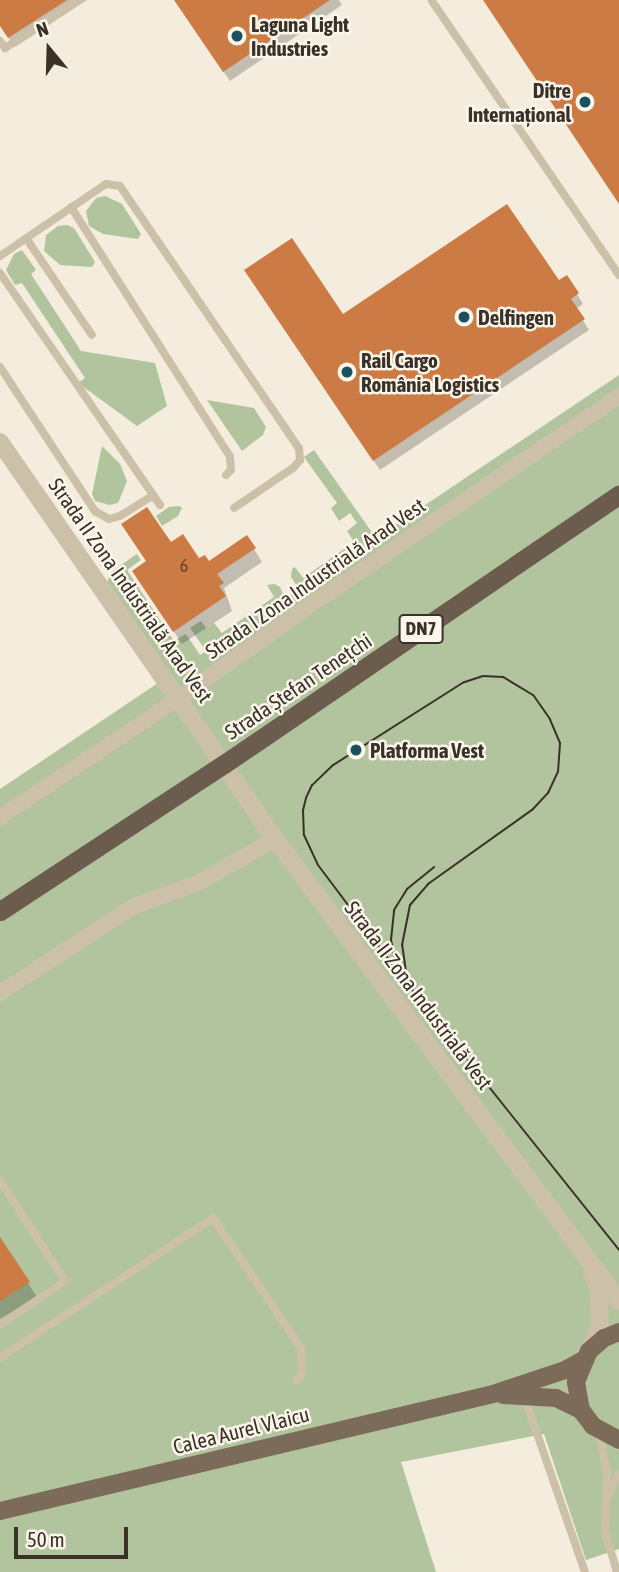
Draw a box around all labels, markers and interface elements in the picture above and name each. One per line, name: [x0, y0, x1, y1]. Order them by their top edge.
place label: Laguna Light Industries: [251, 11, 349, 61]
north arrow: [14, 14, 84, 84]
text: N: [33, 17, 51, 41]
marker: Laguna Light Industries: [229, 28, 245, 44]
place label: Ditre Internațional: [468, 77, 571, 127]
marker: Ditre Internațional: [577, 94, 593, 110]
place label: Delfingen: [478, 304, 554, 330]
marker: Delfingen: [456, 309, 472, 325]
place label: Rail Cargo România Logistics: [361, 347, 499, 397]
marker: Rail Cargo România Logistics: [339, 364, 355, 380]
street label: Strada II Zona Industrială Arad Vest: [44, 473, 218, 707]
street label: Strada I Zona Industrială Arad Vest: [200, 492, 430, 664]
house number: 6: [180, 555, 188, 577]
road number: DN7: [398, 614, 444, 644]
street label: Strada Ștefan Tenețchi: [220, 628, 376, 744]
place label: Platforma Vest: [370, 737, 484, 763]
marker: Platforma Vest: [348, 742, 364, 758]
street label: Strada II Zona Industrială Vest: [340, 896, 498, 1094]
street label: Calea Aurel Vlaicu: [170, 1401, 312, 1459]
scale bar: [18, 1512, 131, 1556]
text: 50 m: [27, 1527, 65, 1551]

